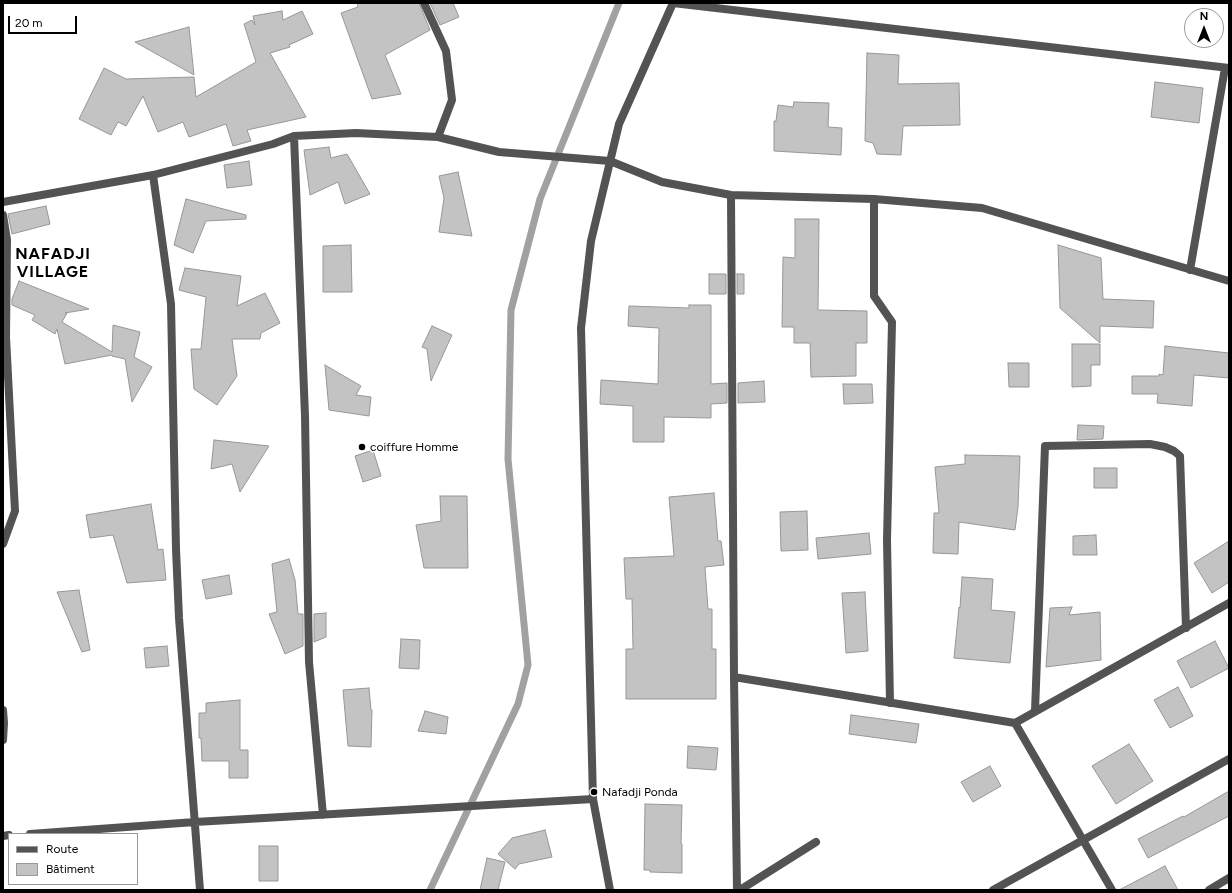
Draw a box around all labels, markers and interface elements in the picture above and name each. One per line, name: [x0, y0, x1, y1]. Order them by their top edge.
scale bar: [10, 8, 79, 34]
north arrow: [1184, 8, 1224, 48]
text: N: [1200, 10, 1208, 23]
text: 20 m: [15, 16, 43, 30]
district label: NAFADJI VILLAGE: [15, 244, 91, 282]
place label: coiffure Homme: [370, 440, 458, 454]
marker: coiffure Homme: [357, 442, 367, 452]
place label: Nafadji Ponda: [602, 785, 678, 799]
marker: Nafadji Ponda: [589, 787, 599, 797]
legend: [8, 833, 138, 885]
text: Route: [46, 842, 78, 856]
text: Bâtiment: [46, 862, 95, 876]

